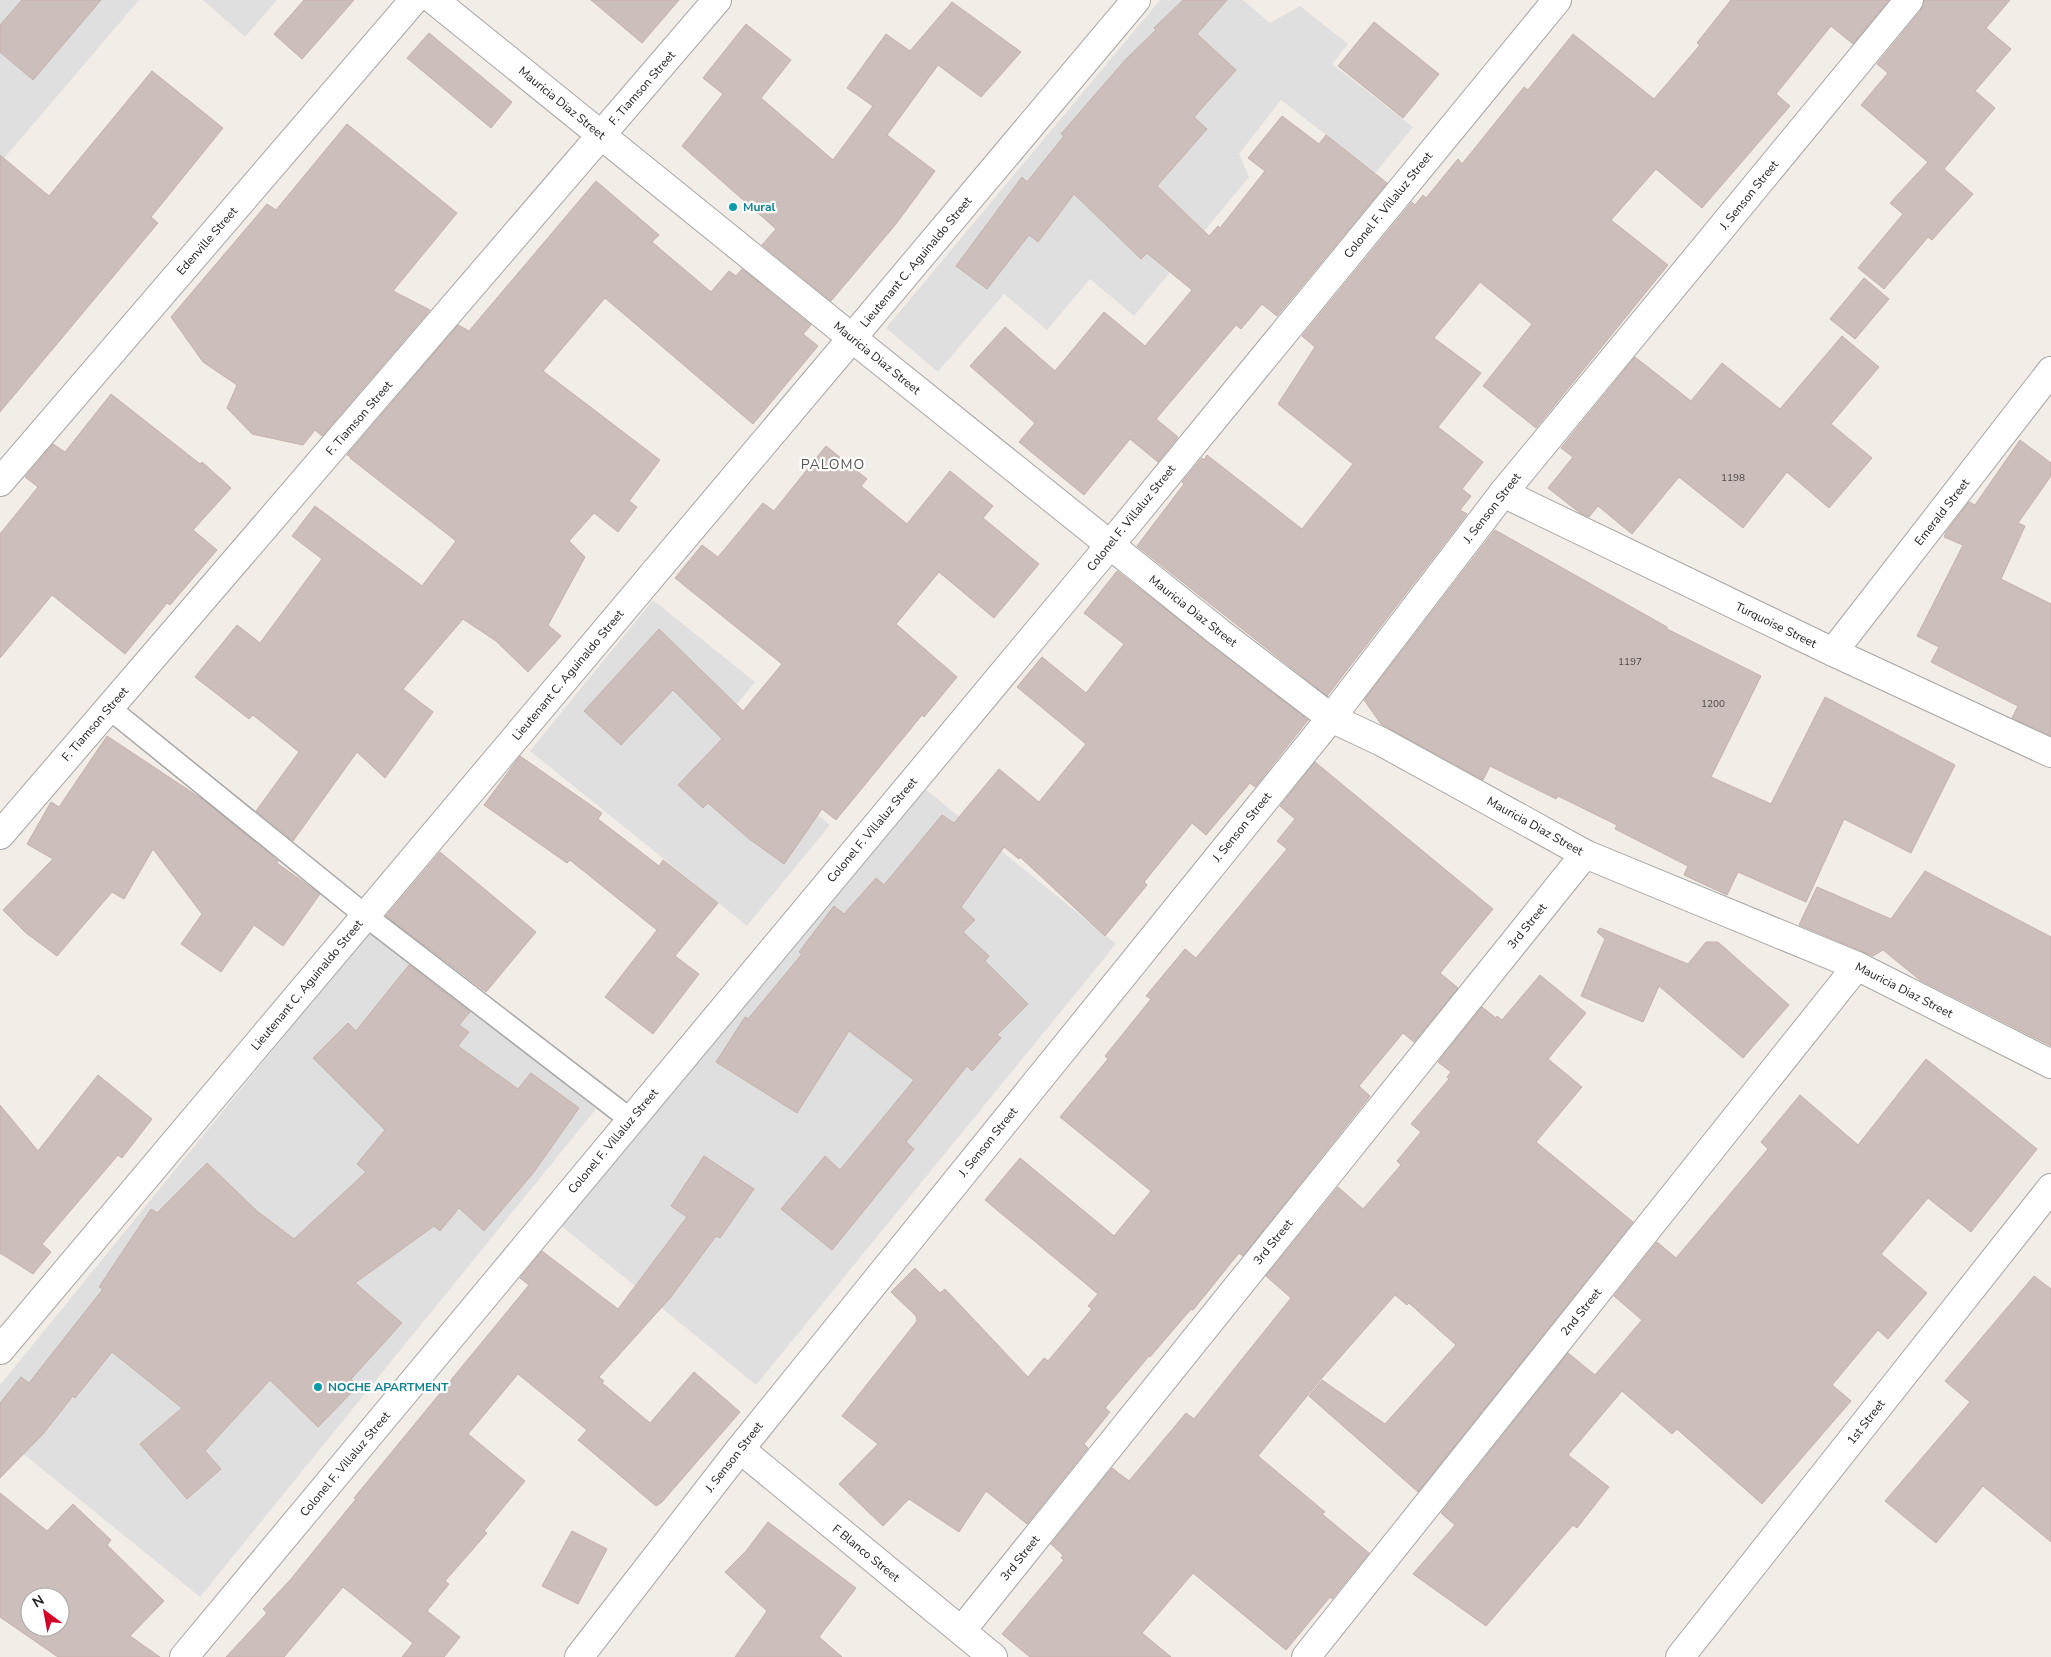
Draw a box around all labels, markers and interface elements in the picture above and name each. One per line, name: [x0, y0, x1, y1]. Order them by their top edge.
street label: F. Tiamson Street: [605, 47, 679, 129]
street label: Mauricia Diaz Street: [515, 63, 609, 144]
street label: Colonel F. Villaluz Street: [1340, 148, 1436, 262]
street label: J. Senson Street: [1715, 156, 1783, 234]
street label: Lieutenant C. Aguinaldo Street: [857, 193, 976, 331]
place label: Mural: [743, 199, 776, 215]
marker: Mural: [727, 201, 739, 213]
street label: Edenville Street: [173, 203, 242, 278]
street label: Mauricia Diaz Street: [830, 318, 924, 399]
street label: F. Tiamson Street: [322, 377, 396, 459]
district label: PALOMO: [801, 455, 865, 474]
street label: Colonel F. Villaluz Street: [1083, 461, 1179, 575]
street label: J. Senson Street: [1459, 469, 1525, 547]
house number: 1198: [1721, 471, 1745, 485]
street label: Emerald Street: [1911, 475, 1974, 549]
street label: Mauricia Diaz Street: [1146, 572, 1241, 651]
street label: Turquoise Street: [1733, 598, 1820, 652]
street label: Lieutenant C. Aguinaldo Street: [509, 606, 628, 744]
house number: 1197: [1618, 655, 1642, 669]
street label: F. Tiamson Street: [58, 683, 132, 765]
house number: 1200: [1701, 697, 1725, 711]
street label: Colonel F. Villaluz Street: [823, 773, 921, 886]
street label: J. Senson Street: [1208, 788, 1276, 866]
street label: Mauricia Diaz Street: [1484, 793, 1587, 859]
street label: 3rd Street: [1504, 899, 1551, 952]
street label: Lieutenant C. Aguinaldo Street: [248, 916, 367, 1054]
street label: Mauricia Diaz Street: [1852, 958, 1956, 1022]
street label: Colonel F. Villaluz Street: [564, 1084, 662, 1197]
street label: J. Senson Street: [954, 1103, 1022, 1181]
street label: 3rd Street: [1250, 1215, 1297, 1268]
street label: 2nd Street: [1557, 1284, 1606, 1339]
place label: NOCHE APARTMENT: [328, 1379, 449, 1395]
marker: NOCHE APARTMENT: [312, 1381, 324, 1393]
street label: 1st Street: [1843, 1396, 1889, 1448]
street label: Colonel F. Villaluz Street: [296, 1407, 394, 1520]
street label: J. Senson Street: [701, 1418, 767, 1496]
street label: F Blanco Street: [829, 1521, 904, 1586]
street label: 3rd Street: [997, 1531, 1044, 1584]
north arrow: [20, 1587, 70, 1637]
text: N: [29, 1591, 48, 1612]

